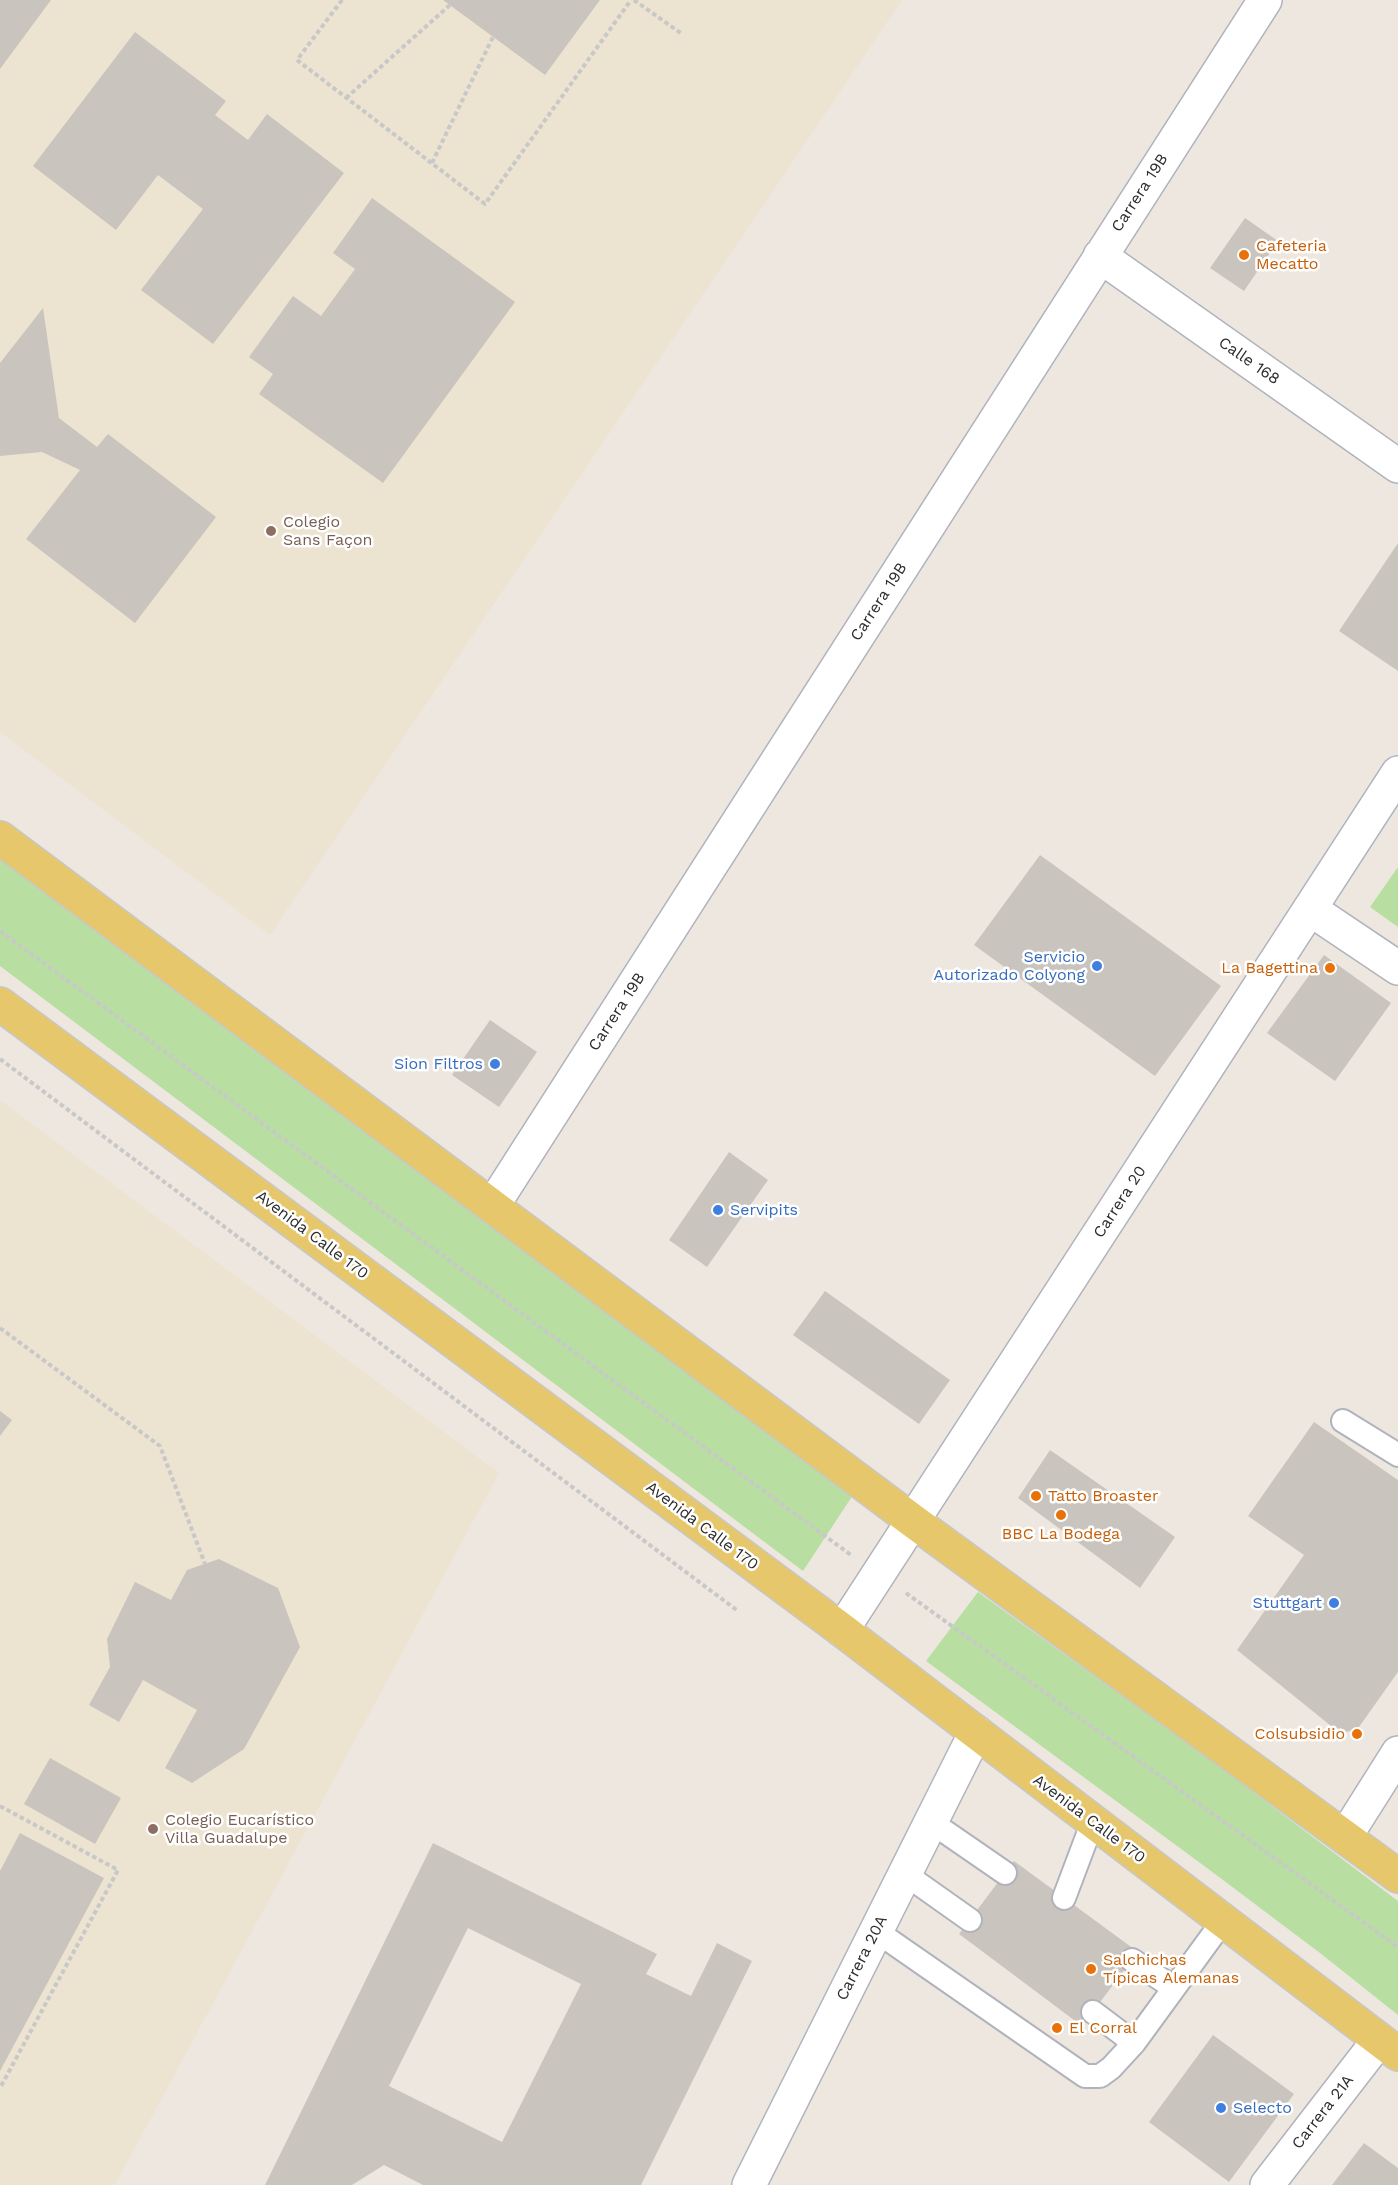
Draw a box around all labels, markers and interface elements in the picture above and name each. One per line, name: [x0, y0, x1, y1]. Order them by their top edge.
street label: Carrera 19B: [1108, 150, 1172, 236]
place label: Cafeteria Mecatto: [1256, 236, 1327, 274]
marker: Cafeteria Mecatto: [1237, 248, 1251, 262]
street label: Calle 168: [1215, 333, 1283, 389]
place label: Colegio Sans Façon: [283, 512, 372, 550]
marker: Colegio Sans Façon: [264, 524, 278, 538]
street label: Carrera 19B: [847, 559, 911, 645]
place label: Servicio Autorizado Colyong: [934, 947, 1085, 985]
place label: La Bagettina: [1221, 958, 1318, 978]
marker: Servicio Autorizado Colyong: [1090, 959, 1104, 973]
marker: La Bagettina: [1323, 961, 1337, 975]
street label: Carrera 19B: [585, 969, 649, 1055]
place label: Sion Filtros: [394, 1054, 483, 1074]
marker: Sion Filtros: [488, 1057, 502, 1071]
street label: Carrera 20: [1090, 1162, 1150, 1242]
street label: Avenida Calle 170: [252, 1187, 372, 1283]
place label: Servipits: [730, 1200, 798, 1220]
marker: Servipits: [711, 1203, 725, 1217]
street label: Avenida Calle 170: [642, 1478, 762, 1574]
place label: Tatto Broaster: [1048, 1486, 1158, 1506]
marker: Tatto Broaster: [1029, 1489, 1043, 1503]
marker: BBC La Bodega: [1054, 1508, 1068, 1522]
place label: BBC La Bodega: [1002, 1524, 1120, 1544]
place label: Stuttgart: [1252, 1593, 1322, 1613]
marker: Stuttgart: [1327, 1596, 1341, 1610]
place label: Colsubsidio: [1255, 1724, 1345, 1744]
marker: Colsubsidio: [1350, 1727, 1364, 1741]
street label: Avenida Calle 170: [1029, 1771, 1149, 1867]
place label: Colegio Eucarístico Villa Guadalupe: [165, 1810, 314, 1848]
marker: Colegio Eucarístico Villa Guadalupe: [146, 1822, 160, 1836]
street label: Carrera 20A: [832, 1912, 892, 2004]
place label: Salchichas Típicas Alemanas: [1103, 1950, 1239, 1988]
marker: Salchichas Típicas Alemanas: [1084, 1962, 1098, 1976]
place label: El Corral: [1069, 2018, 1137, 2038]
marker: El Corral: [1050, 2021, 1064, 2035]
street label: Carrera 21A: [1288, 2071, 1358, 2153]
place label: Selecto: [1233, 2098, 1292, 2118]
marker: Selecto: [1214, 2101, 1228, 2115]

